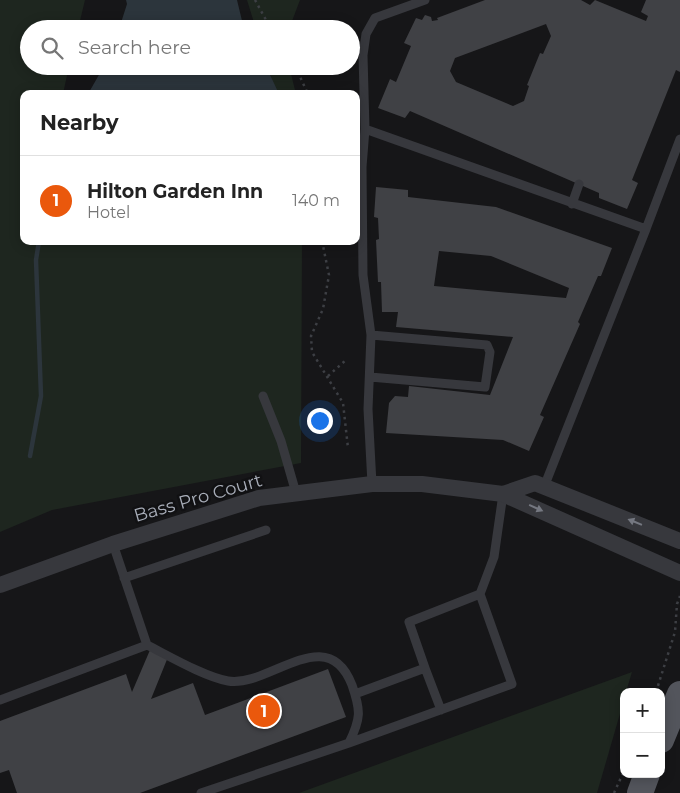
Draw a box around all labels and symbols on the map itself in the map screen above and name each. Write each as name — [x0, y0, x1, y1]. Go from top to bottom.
your location — [307, 408, 333, 434]
street label: Bass Pro Court — [131, 469, 265, 527]
one-way arrow — [529, 505, 543, 513]
one-way arrow — [628, 518, 642, 526]
pin: 1 — [248, 692, 280, 730]

